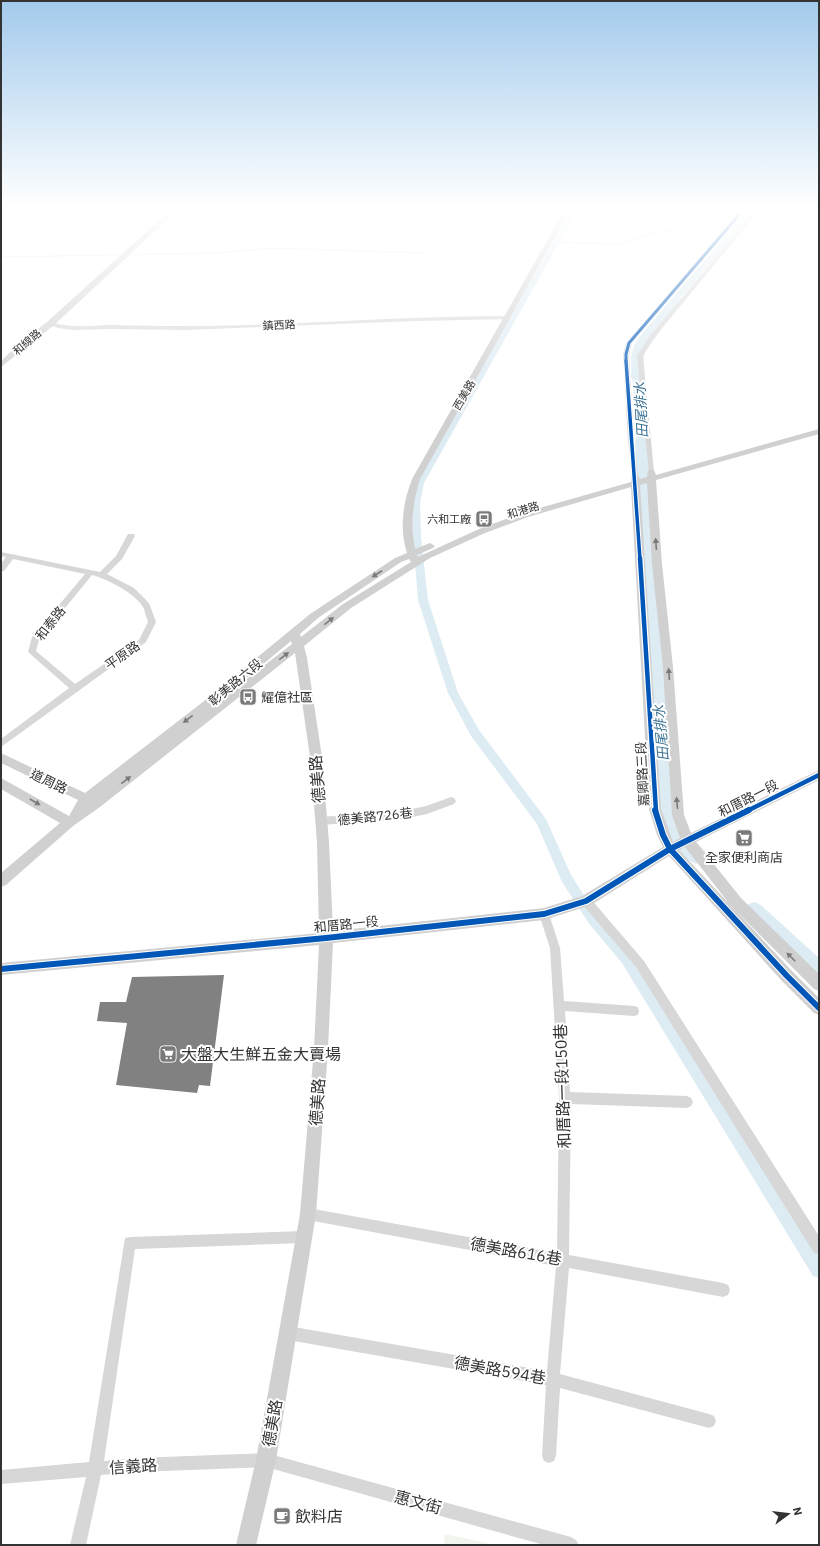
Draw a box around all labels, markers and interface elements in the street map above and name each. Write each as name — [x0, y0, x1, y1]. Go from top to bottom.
street label: 鎮西路 — [262, 317, 296, 333]
street label: 和線路 — [10, 326, 44, 358]
street label: 西美路 — [450, 377, 478, 413]
water label: 田尾排水 — [630, 381, 651, 438]
street label: 和港路 — [505, 498, 541, 522]
bus stop icon: 六和工廠 — [474, 509, 494, 529]
place label: 六和工廠 — [427, 512, 471, 526]
one-way arrow — [652, 538, 659, 550]
one-way arrow — [372, 570, 382, 578]
street label: 和泰路 — [32, 603, 69, 644]
one-way arrow — [323, 616, 334, 625]
street label: 平原路 — [101, 637, 143, 674]
one-way arrow — [278, 652, 289, 660]
street label: 彰美路六段 — [205, 655, 266, 710]
one-way arrow — [665, 668, 672, 680]
bus stop icon: 耀億社區 — [238, 687, 258, 707]
place label: 耀億社區 — [261, 689, 313, 706]
water label: 田尾排水 — [650, 703, 672, 762]
one-way arrow — [183, 715, 194, 723]
street label: 嘉卿路三段 — [632, 741, 653, 807]
street label: 德美路 — [305, 754, 329, 804]
street label: 道周路 — [28, 765, 70, 798]
one-way arrow — [121, 775, 132, 784]
street label: 和厝路一段 — [715, 776, 781, 821]
one-way arrow — [674, 797, 681, 809]
one-way arrow — [29, 799, 41, 806]
street label: 德美路726巷 — [337, 804, 413, 829]
supermarket icon: 全家便利商店 — [734, 828, 754, 848]
place label: 全家便利商店 — [705, 849, 783, 866]
street label: 和厝路一段 — [313, 913, 379, 936]
one-way arrow — [786, 952, 796, 962]
street label: 和厝路一段150巷 — [550, 1023, 574, 1149]
supermarket icon: 大盤大生鮮五金大賣場 — [158, 1044, 178, 1064]
place label: 大盤大生鮮五金大賣場 — [181, 1044, 341, 1064]
street label: 德美路 — [305, 1077, 329, 1127]
street label: 德美路616巷 — [469, 1233, 563, 1269]
street label: 德美路594巷 — [453, 1352, 547, 1388]
street label: 德美路 — [258, 1398, 286, 1448]
street label: 信義路 — [108, 1454, 158, 1478]
street label: 惠文街 — [392, 1486, 444, 1518]
north arrow — [768, 1494, 808, 1534]
cafe icon: 飲料店 — [272, 1506, 292, 1526]
place label: 飲料店 — [295, 1506, 343, 1526]
text: N — [790, 1506, 805, 1517]

